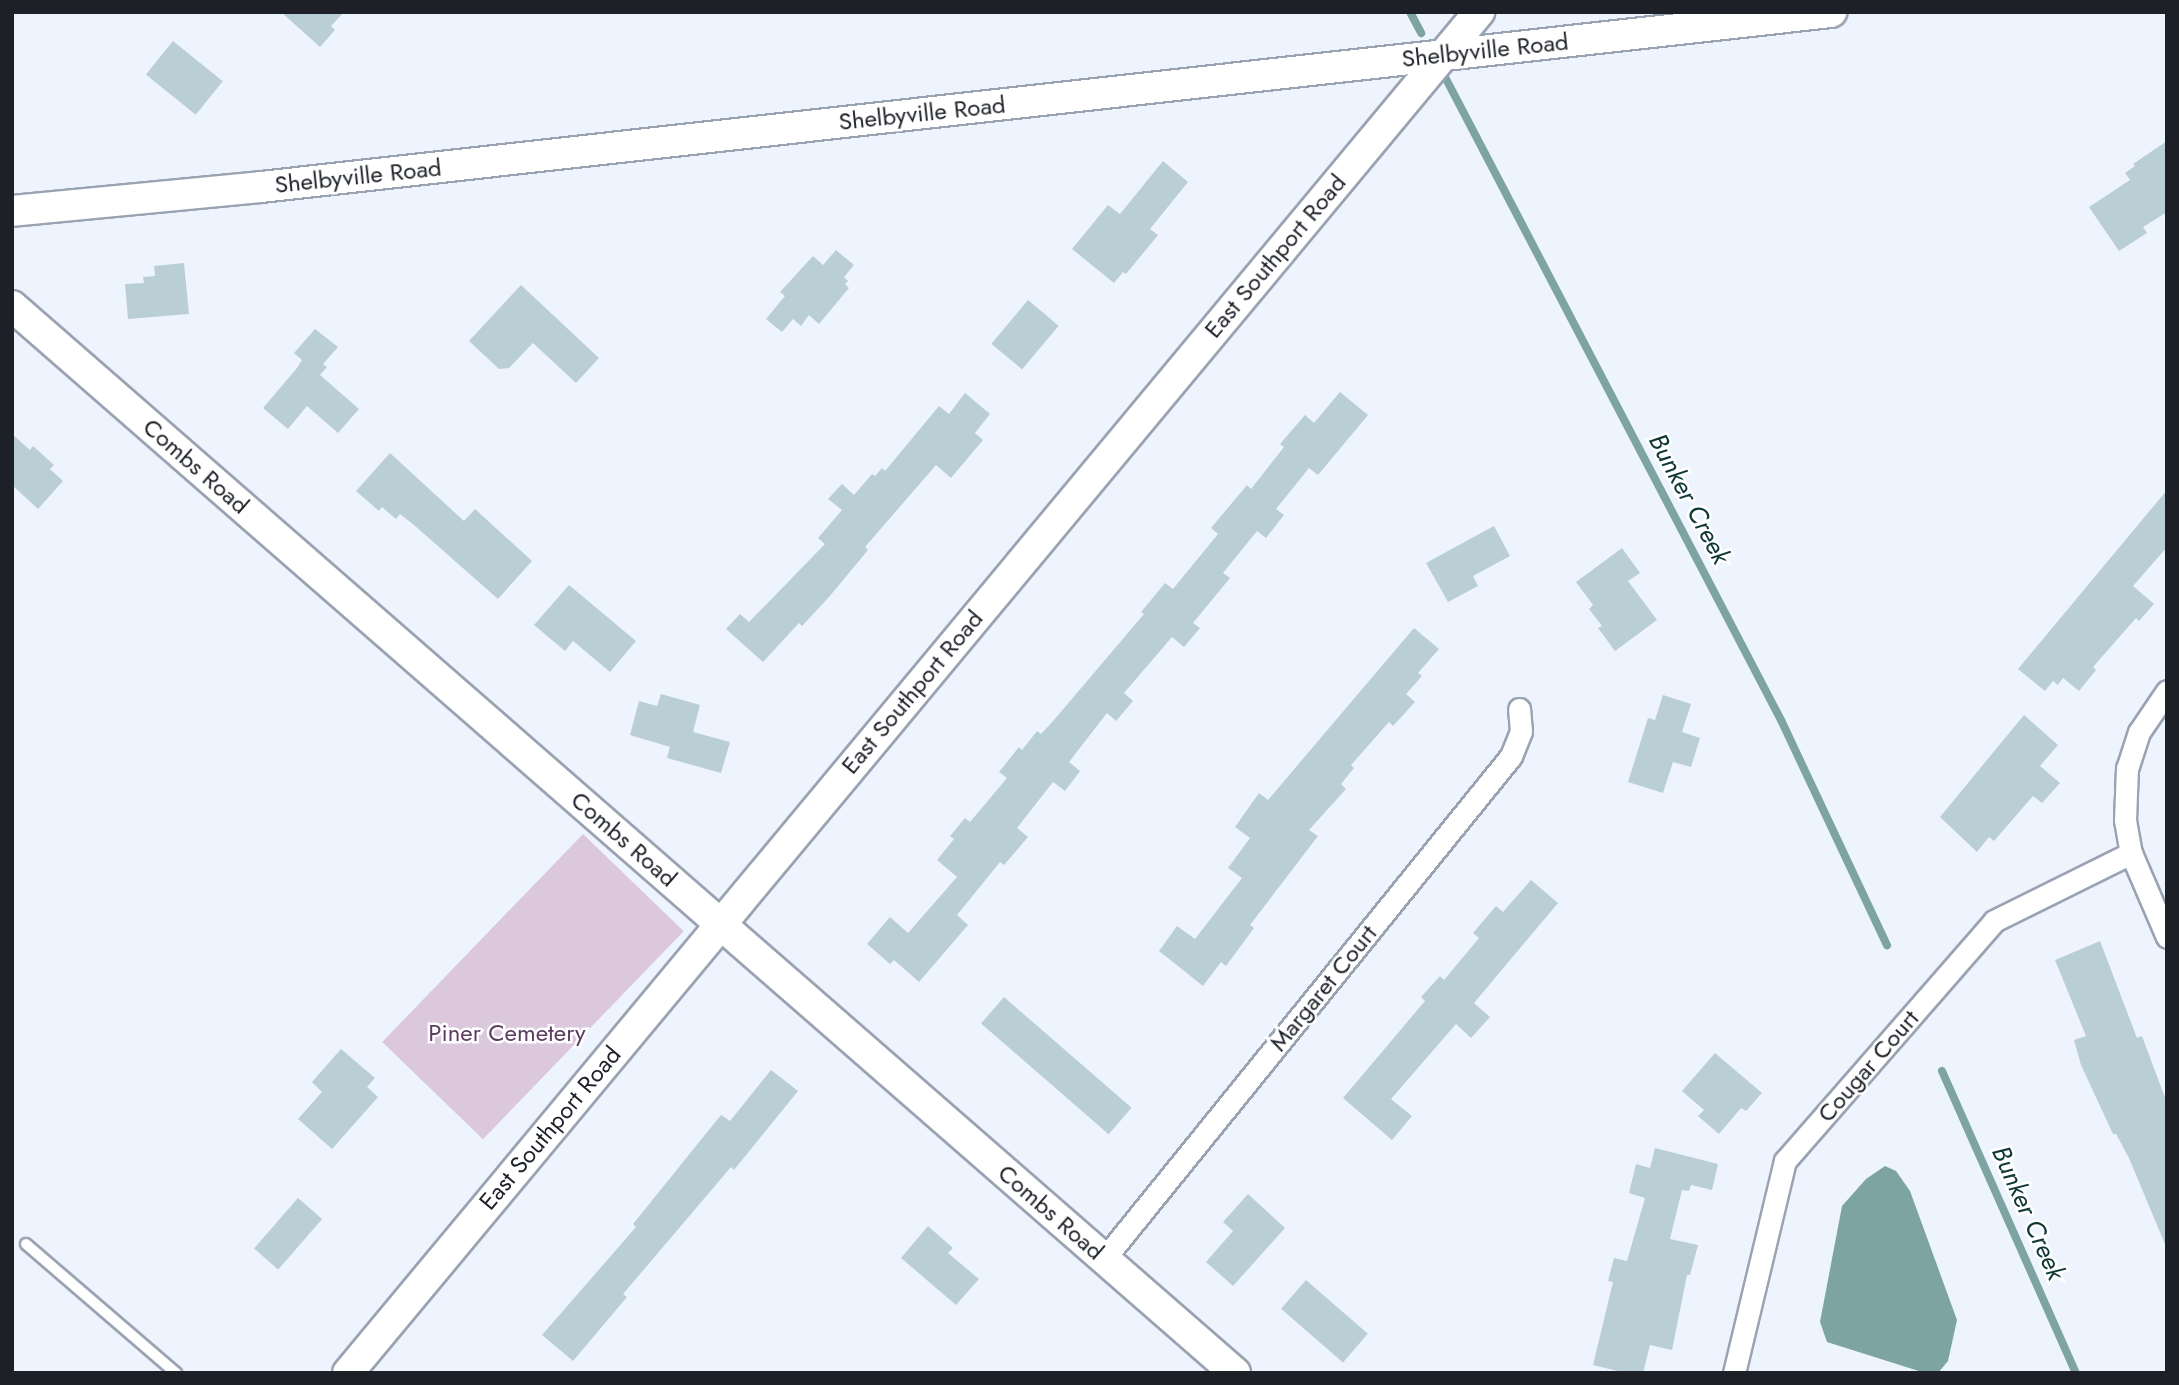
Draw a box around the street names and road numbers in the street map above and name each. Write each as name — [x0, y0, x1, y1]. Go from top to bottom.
street label: Shelbyville Road — [1400, 27, 1570, 73]
street label: Shelbyville Road — [837, 90, 1007, 136]
street label: Shelbyville Road — [273, 153, 443, 199]
street label: East Southport Road — [1198, 168, 1352, 344]
street label: Combs Road — [137, 412, 255, 520]
street label: East Southport Road — [835, 604, 989, 780]
street label: Combs Road — [565, 785, 683, 893]
street label: Margaret Court — [1264, 919, 1382, 1057]
street label: Cougar Court — [1812, 1004, 1924, 1128]
street label: East Southport Road — [473, 1040, 627, 1216]
street label: Combs Road — [992, 1158, 1110, 1266]

